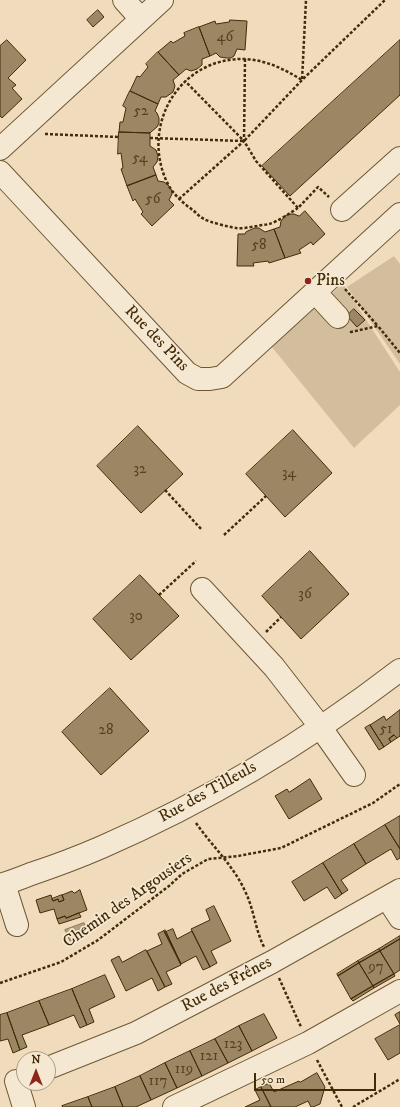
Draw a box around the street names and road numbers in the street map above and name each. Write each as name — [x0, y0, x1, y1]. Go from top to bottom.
street label: Rue des Pins — [120, 302, 192, 376]
street label: Rue des Tilleuls — [156, 758, 260, 828]
street label: Chemin des Argousiers — [60, 849, 196, 953]
street label: Rue des Frênes — [178, 953, 276, 1017]

